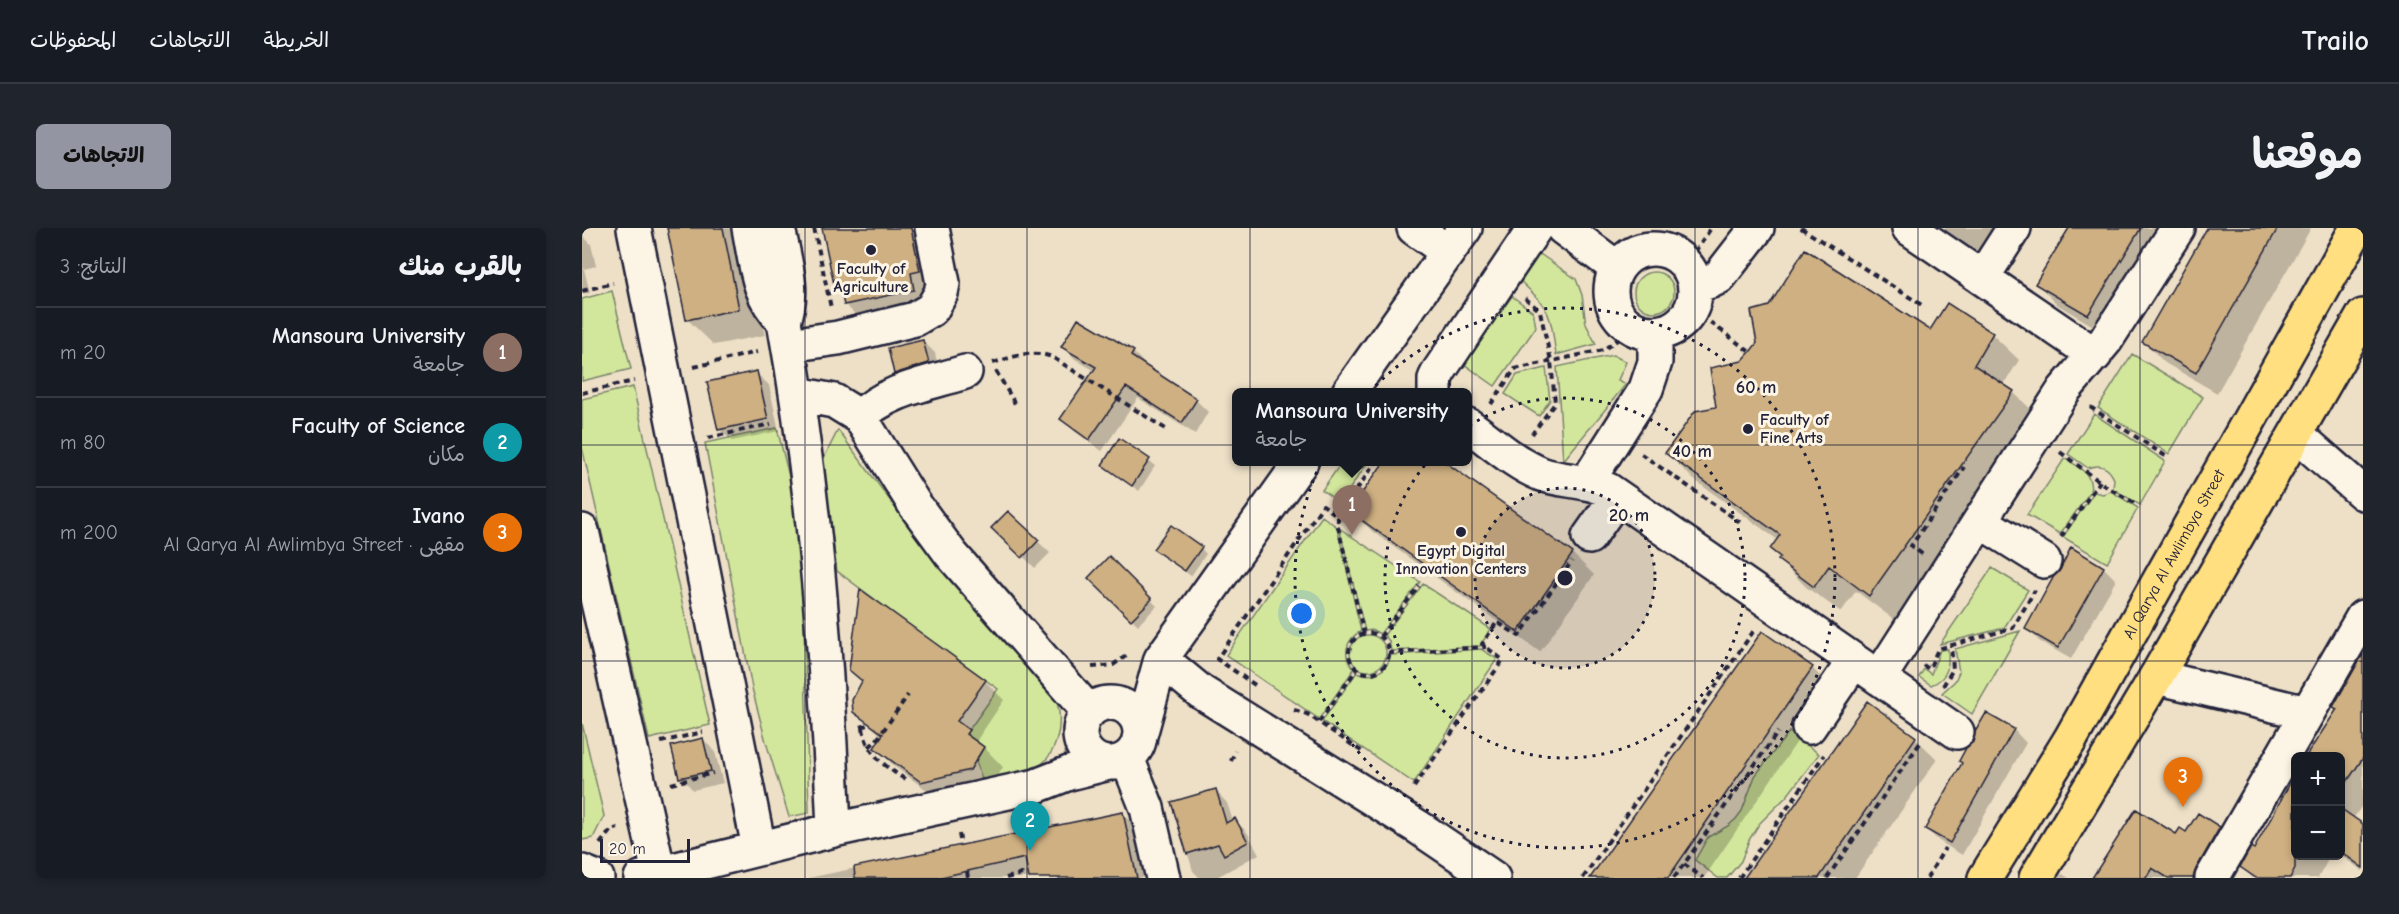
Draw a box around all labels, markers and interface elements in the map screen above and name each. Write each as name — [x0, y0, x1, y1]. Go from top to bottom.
text: Trailo — [2302, 25, 2369, 57]
text: المحفوظات — [30, 28, 116, 52]
text: الاتجاهات — [149, 28, 231, 52]
text: الخريطة — [264, 28, 329, 52]
button: الاتجاهات — [36, 124, 171, 189]
text: موقعنا — [2252, 130, 2363, 179]
marker: Faculty of Agriculture — [864, 243, 878, 257]
text: بالقرب منك — [399, 252, 522, 282]
text: النتائج: 3 — [60, 255, 127, 278]
place label: Faculty of Agriculture — [834, 260, 909, 296]
text: Mansoura University — [272, 323, 465, 349]
text: 20 m — [60, 341, 106, 364]
text: 1 — [499, 341, 506, 364]
text: جامعة — [413, 353, 465, 376]
text: 60 m — [1736, 377, 1776, 398]
popup — [1232, 388, 1472, 466]
text: Mansoura University — [1256, 398, 1448, 424]
place label: Faculty of Fine Arts — [1760, 411, 1829, 447]
text: Faculty of Science — [291, 413, 465, 439]
marker: Faculty of Fine Arts — [1741, 422, 1755, 436]
text: جامعة — [1256, 428, 1308, 451]
text: 80 m — [60, 431, 106, 454]
text: 2 — [498, 431, 507, 454]
text: 40 m — [1672, 441, 1712, 462]
text: مكان — [428, 443, 465, 466]
street label: Al Qarya Al Awlimbya Street — [2120, 466, 2229, 642]
pin: 1 — [1332, 486, 1372, 535]
text: Ivano — [413, 503, 465, 529]
text: 20 m — [1609, 505, 1649, 526]
text: 200 m — [60, 521, 118, 544]
text: 3 — [498, 521, 507, 544]
marker: Egypt Digital Innovation Centers — [1454, 525, 1468, 539]
text: مقهى · Al Qarya Al Awlimbya Street — [164, 533, 465, 556]
place label: Egypt Digital Innovation Centers — [1396, 542, 1527, 578]
centre of rings — [1555, 568, 1575, 588]
your location — [1287, 599, 1316, 628]
map controls — [2291, 752, 2345, 860]
button: + — [2291, 752, 2345, 806]
pin: 3 — [2164, 758, 2202, 807]
pin: 2 — [1010, 802, 1050, 851]
button: − — [2291, 806, 2345, 860]
scale bar — [600, 836, 690, 864]
text: 20 m — [609, 840, 646, 858]

